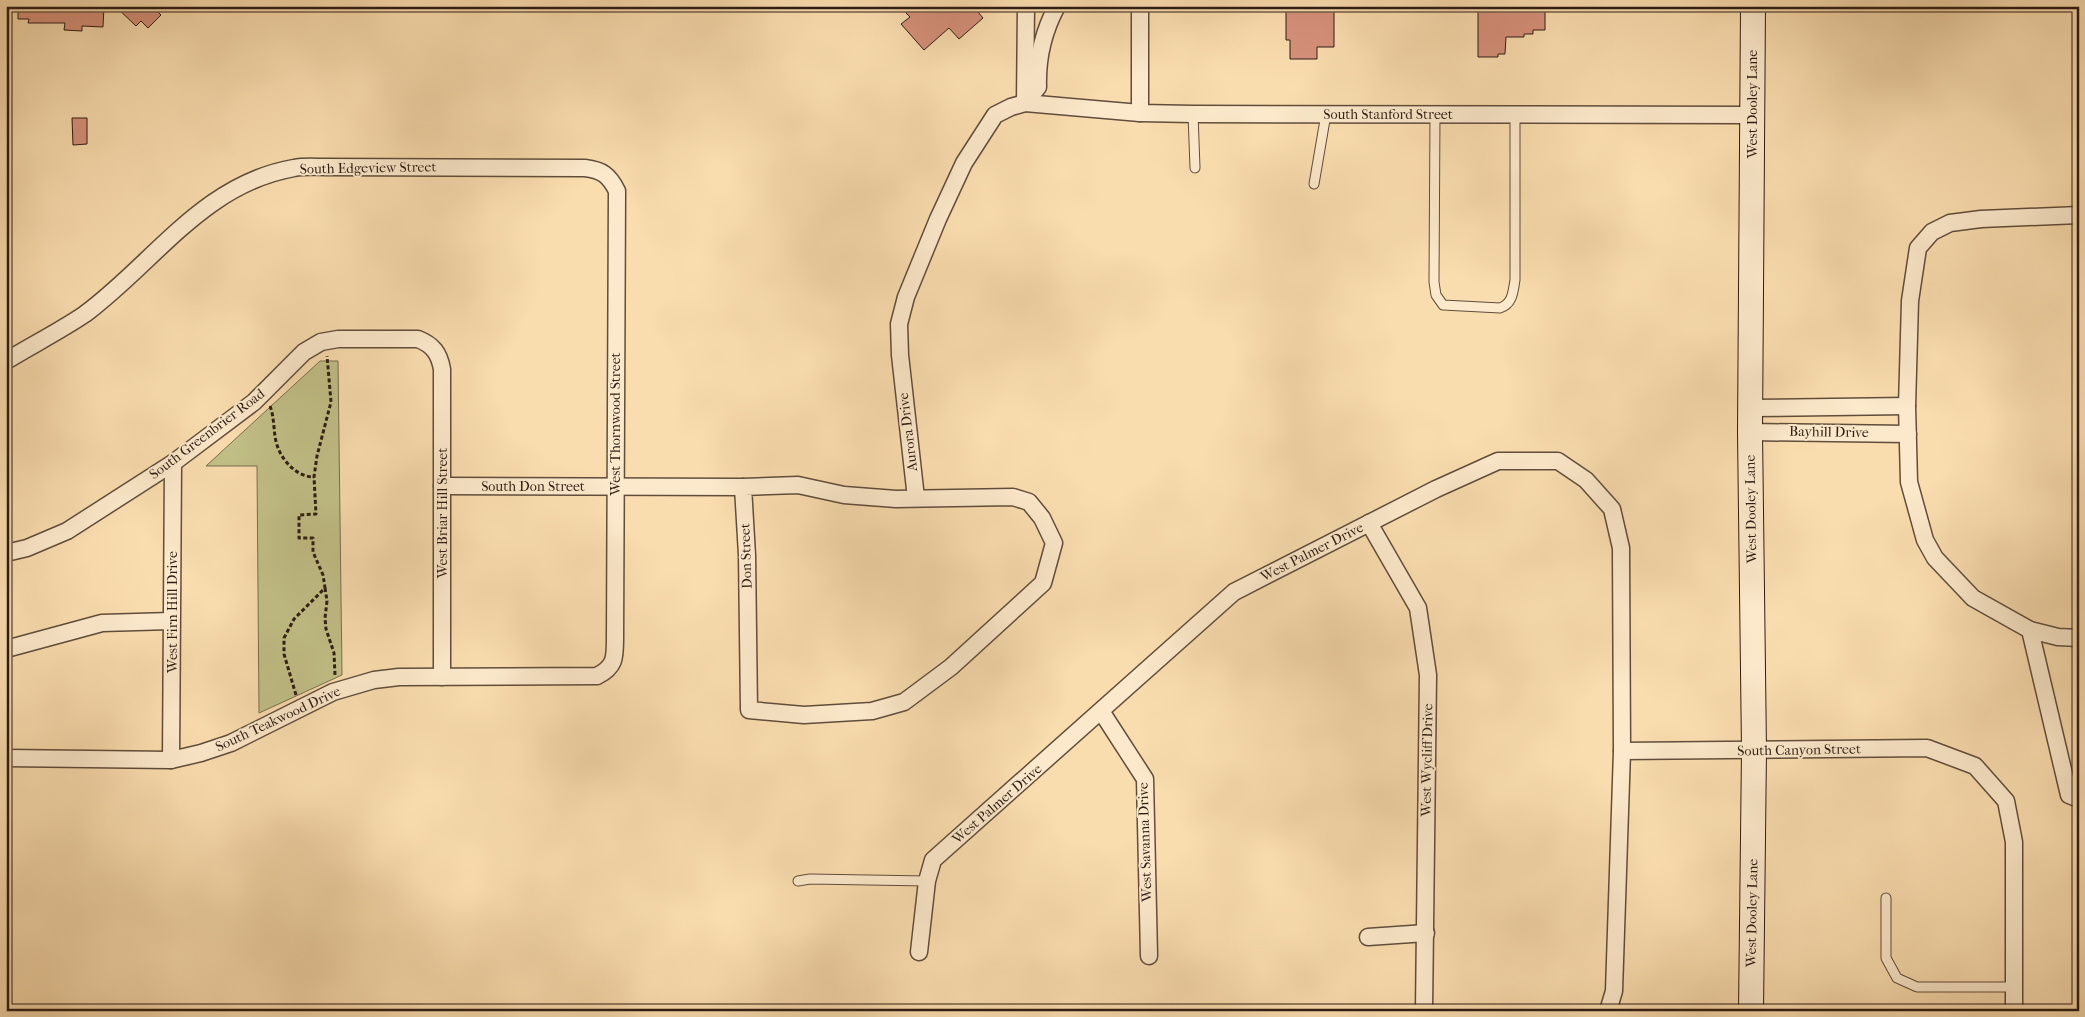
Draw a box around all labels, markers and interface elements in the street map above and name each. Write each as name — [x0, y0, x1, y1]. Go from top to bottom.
street label: West Dooley Lane — [1744, 50, 1761, 159]
street label: South Stanford Street — [1323, 106, 1453, 123]
street label: South Edgeview Street — [300, 158, 436, 178]
street label: West Thornwood Street — [607, 352, 624, 497]
street label: South Greenbrier Road — [146, 385, 268, 483]
street label: Aurora Drive — [895, 392, 921, 473]
street label: Bayhill Drive — [1789, 423, 1869, 441]
street label: West Briar Hill Street — [434, 448, 451, 579]
street label: West Dooley Lane — [1742, 455, 1760, 564]
street label: South Don Street — [481, 478, 585, 495]
street label: West Palmer Drive — [1257, 519, 1366, 586]
street label: Don Street — [736, 523, 756, 589]
street label: West Firn Hill Drive — [164, 551, 181, 674]
street label: South Teakwood Drive — [213, 683, 343, 755]
street label: West Wycliff Drive — [1417, 703, 1436, 818]
street label: South Canyon Street — [1737, 740, 1861, 760]
street label: West Palmer Drive — [948, 760, 1045, 848]
street label: West Savanna Drive — [1134, 782, 1156, 903]
street label: West Dooley Lane — [1743, 859, 1761, 968]

